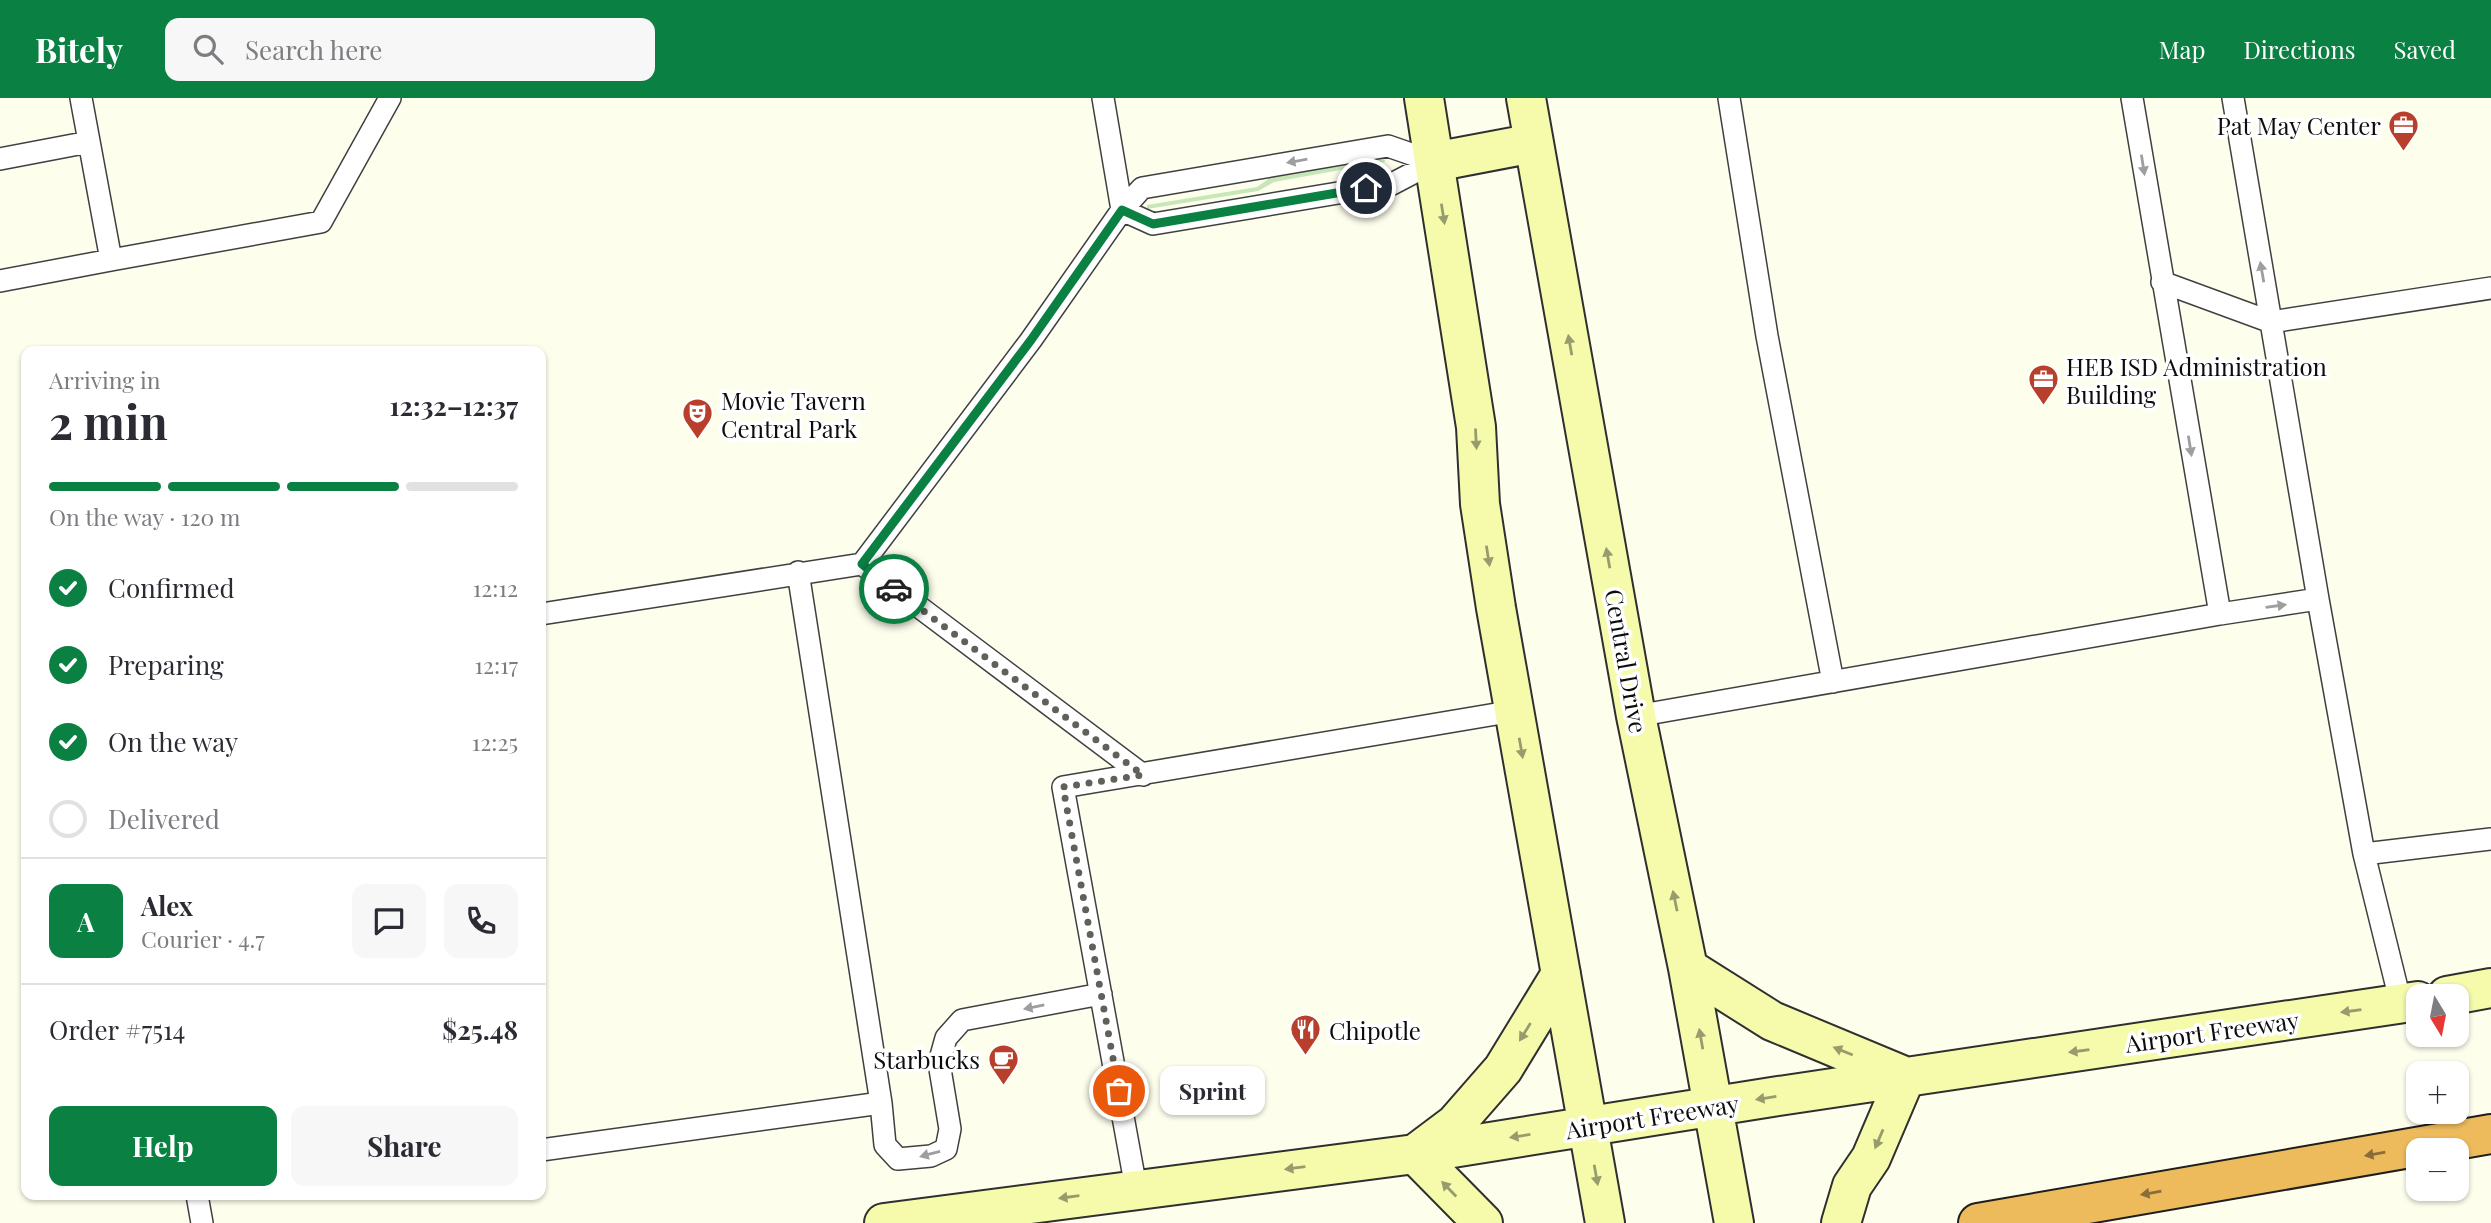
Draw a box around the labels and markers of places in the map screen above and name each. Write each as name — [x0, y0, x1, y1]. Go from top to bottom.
office icon: Pat May Center — [2387, 108, 2421, 152]
place label: Pat May Center — [2217, 109, 2381, 141]
pin — [1336, 158, 1396, 218]
place label: HEB ISD Administration Building — [2066, 350, 2327, 410]
office icon: HEB ISD Administration Building — [2026, 363, 2060, 407]
place label: Movie Tavern Central Park — [721, 384, 866, 444]
theatre icon: Movie Tavern Central Park — [681, 397, 715, 441]
restaurant icon: Chipotle — [1289, 1013, 1323, 1057]
place label: Chipotle — [1329, 1014, 1421, 1046]
cafe icon: Starbucks — [986, 1042, 1020, 1086]
place label: Starbucks — [873, 1043, 980, 1075]
pin — [1089, 1061, 1149, 1121]
callout: Sprint — [1161, 1066, 1266, 1116]

